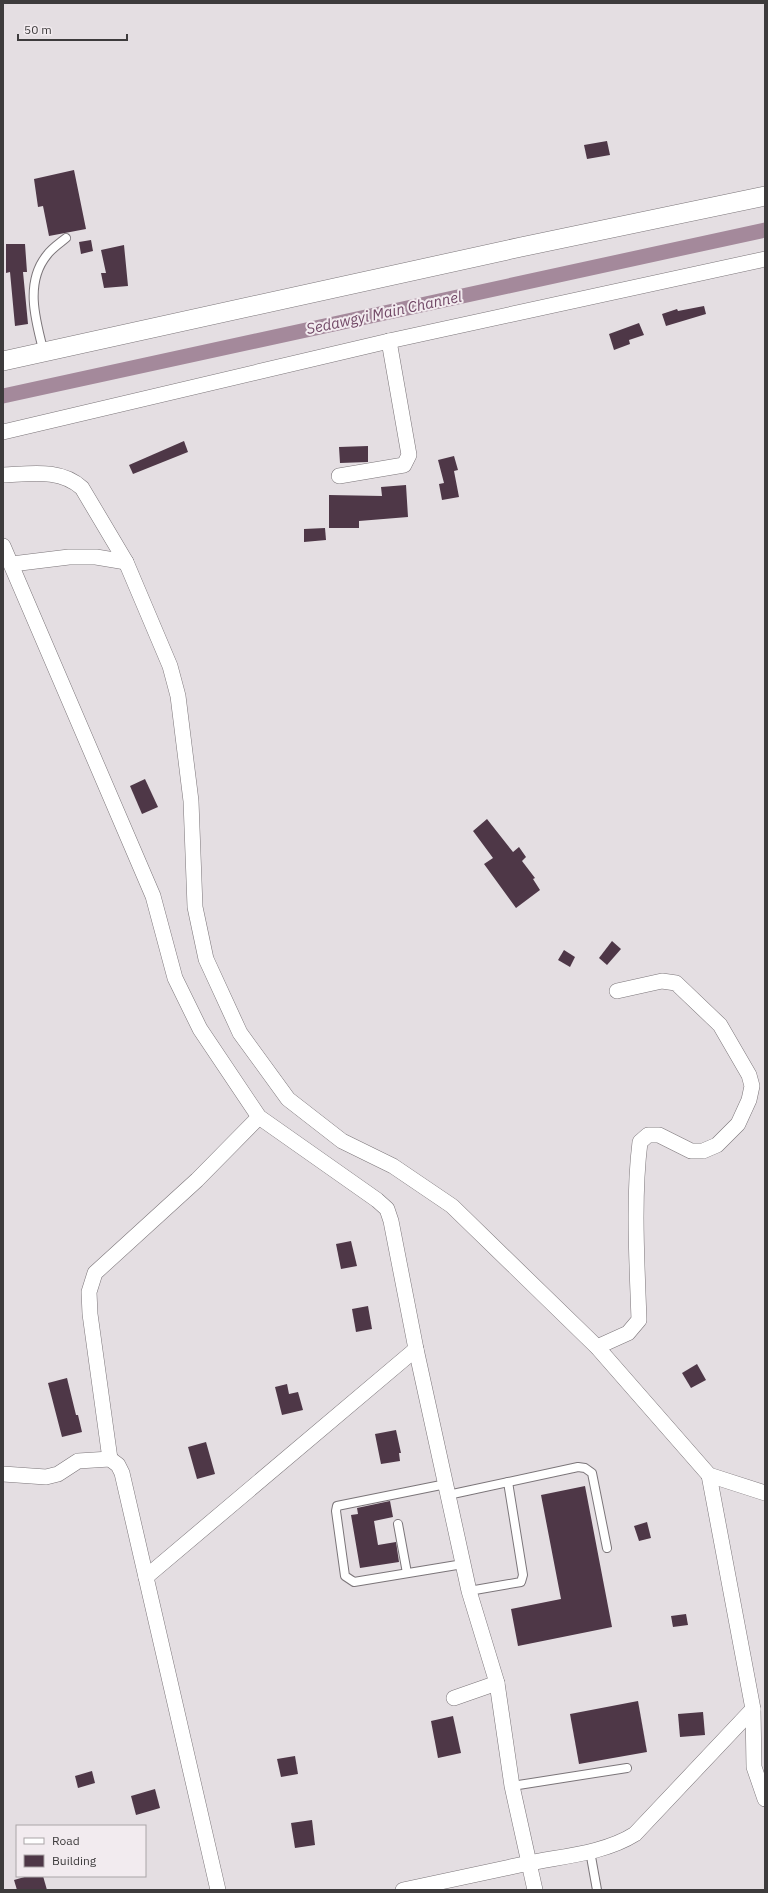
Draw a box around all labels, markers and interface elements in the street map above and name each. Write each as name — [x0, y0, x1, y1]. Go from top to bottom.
scale bar — [18, 16, 127, 42]
text: 50 m — [24, 22, 52, 37]
water label: Sedawgyi Main Channel — [304, 287, 463, 338]
legend — [16, 1825, 146, 1877]
text: Road — [52, 1833, 80, 1848]
text: Building — [52, 1853, 97, 1868]

